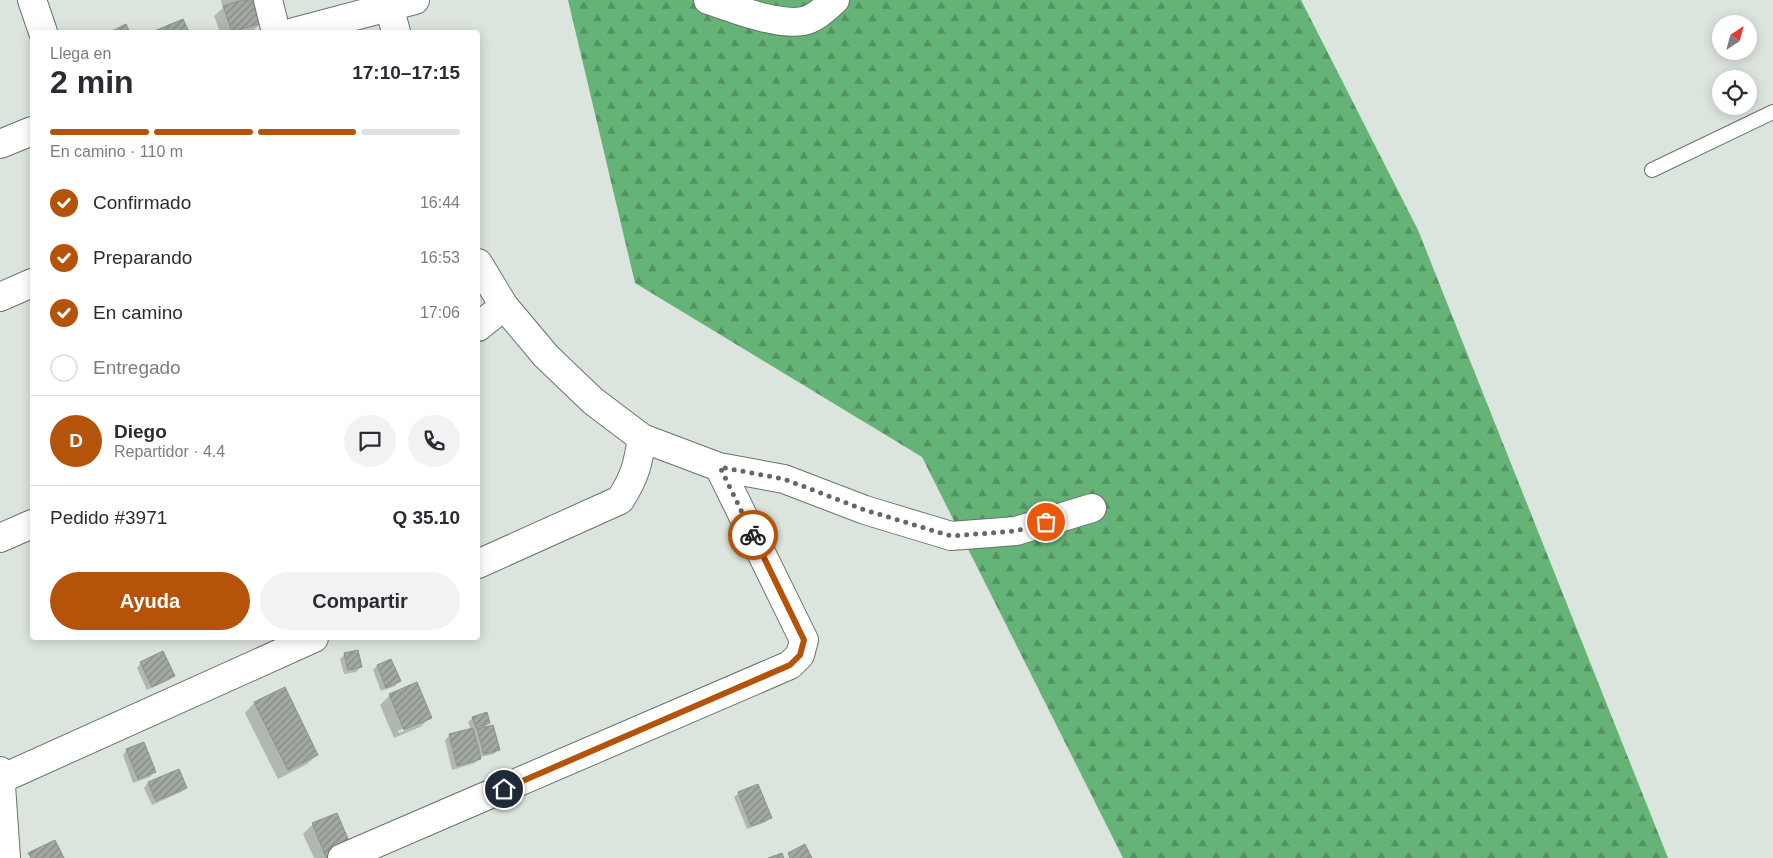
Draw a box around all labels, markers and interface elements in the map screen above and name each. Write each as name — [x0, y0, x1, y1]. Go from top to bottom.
north arrow — [1712, 15, 1758, 60]
map controls — [1712, 15, 1757, 115]
text: Llega en — [50, 45, 111, 62]
text: 17:10–17:15 — [352, 62, 460, 83]
text: 2 min — [50, 64, 134, 100]
button: locate — [1712, 70, 1757, 115]
text: En camino · 110 m — [50, 143, 183, 160]
icon: check — [50, 189, 78, 217]
text: Confirmado — [93, 192, 191, 213]
text: 16:44 — [420, 194, 460, 211]
icon: check — [50, 244, 78, 272]
text: Preparando — [93, 247, 192, 268]
text: 16:53 — [420, 249, 460, 266]
icon: check — [50, 299, 78, 327]
text: En camino — [93, 302, 183, 323]
text: 17:06 — [420, 304, 460, 321]
text: Entregado — [93, 357, 181, 378]
button: chat — [344, 415, 396, 467]
button: phone — [408, 415, 460, 467]
text: Diego — [114, 421, 167, 442]
text: D — [69, 430, 83, 451]
text: Repartidor · 4.4 — [114, 443, 225, 460]
pin — [1025, 501, 1067, 543]
text: Pedido #3971 — [50, 507, 167, 528]
text: Q 35.10 — [392, 507, 460, 528]
icon: bag — [1032, 508, 1060, 536]
courier — [728, 510, 778, 560]
icon: bike — [739, 521, 767, 549]
button: Ayuda — [50, 572, 250, 630]
button: Compartir — [260, 572, 460, 630]
pin — [483, 768, 525, 810]
icon: home — [490, 775, 518, 803]

